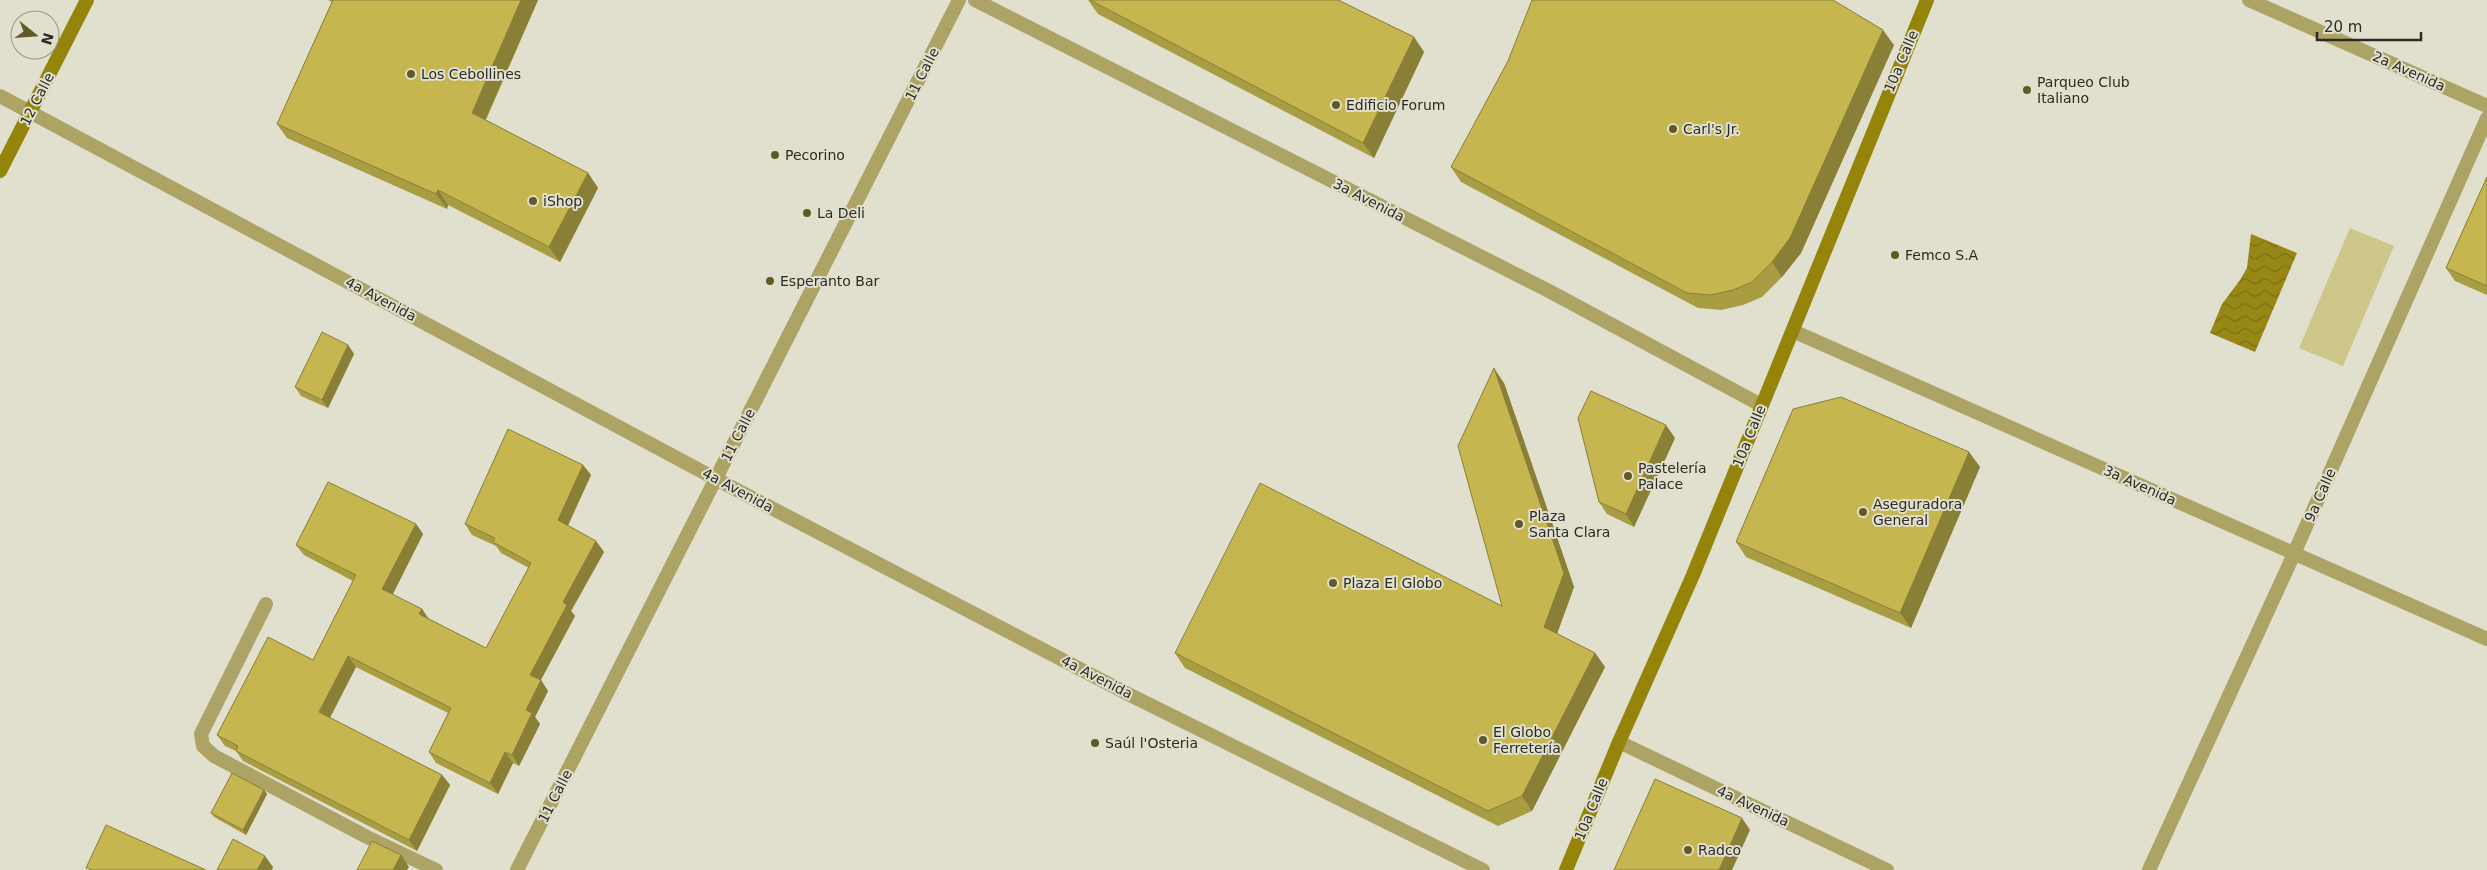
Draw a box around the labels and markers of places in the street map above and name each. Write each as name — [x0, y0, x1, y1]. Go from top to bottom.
place label: Los Cebollines — [421, 66, 521, 82]
marker: Los Cebollines — [405, 68, 417, 80]
place label: Parqueo Club Italiano — [2037, 74, 2130, 106]
marker: Parqueo Club Italiano — [2021, 84, 2033, 96]
place label: Edificio Forum — [1346, 97, 1445, 113]
marker: Edificio Forum — [1330, 99, 1342, 111]
place label: Carl's Jr. — [1683, 121, 1740, 137]
marker: Carl's Jr. — [1667, 123, 1679, 135]
place label: Pecorino — [785, 147, 845, 163]
marker: Pecorino — [769, 149, 781, 161]
place label: iShop — [543, 193, 582, 209]
marker: iShop — [527, 195, 539, 207]
place label: La Deli — [817, 205, 865, 221]
marker: La Deli — [801, 207, 813, 219]
place label: Femco S.A — [1905, 247, 1979, 263]
marker: Femco S.A — [1889, 249, 1901, 261]
place label: Esperanto Bar — [780, 273, 880, 289]
marker: Esperanto Bar — [764, 275, 776, 287]
place label: Pastelería Palace — [1638, 460, 1707, 492]
marker: Pastelería Palace — [1622, 470, 1634, 482]
place label: Aseguradora General — [1873, 496, 1962, 528]
marker: Aseguradora General — [1857, 506, 1869, 518]
place label: Plaza Santa Clara — [1529, 508, 1610, 540]
marker: Plaza Santa Clara — [1513, 518, 1525, 530]
place label: Plaza El Globo — [1343, 575, 1442, 591]
marker: Plaza El Globo — [1327, 577, 1339, 589]
place label: El Globo Ferretería — [1493, 724, 1561, 756]
marker: El Globo Ferretería — [1477, 734, 1489, 746]
place label: Saúl l'Osteria — [1105, 735, 1198, 751]
marker: Saúl l'Osteria — [1089, 737, 1101, 749]
place label: Radco — [1698, 842, 1741, 858]
marker: Radco — [1682, 844, 1694, 856]

